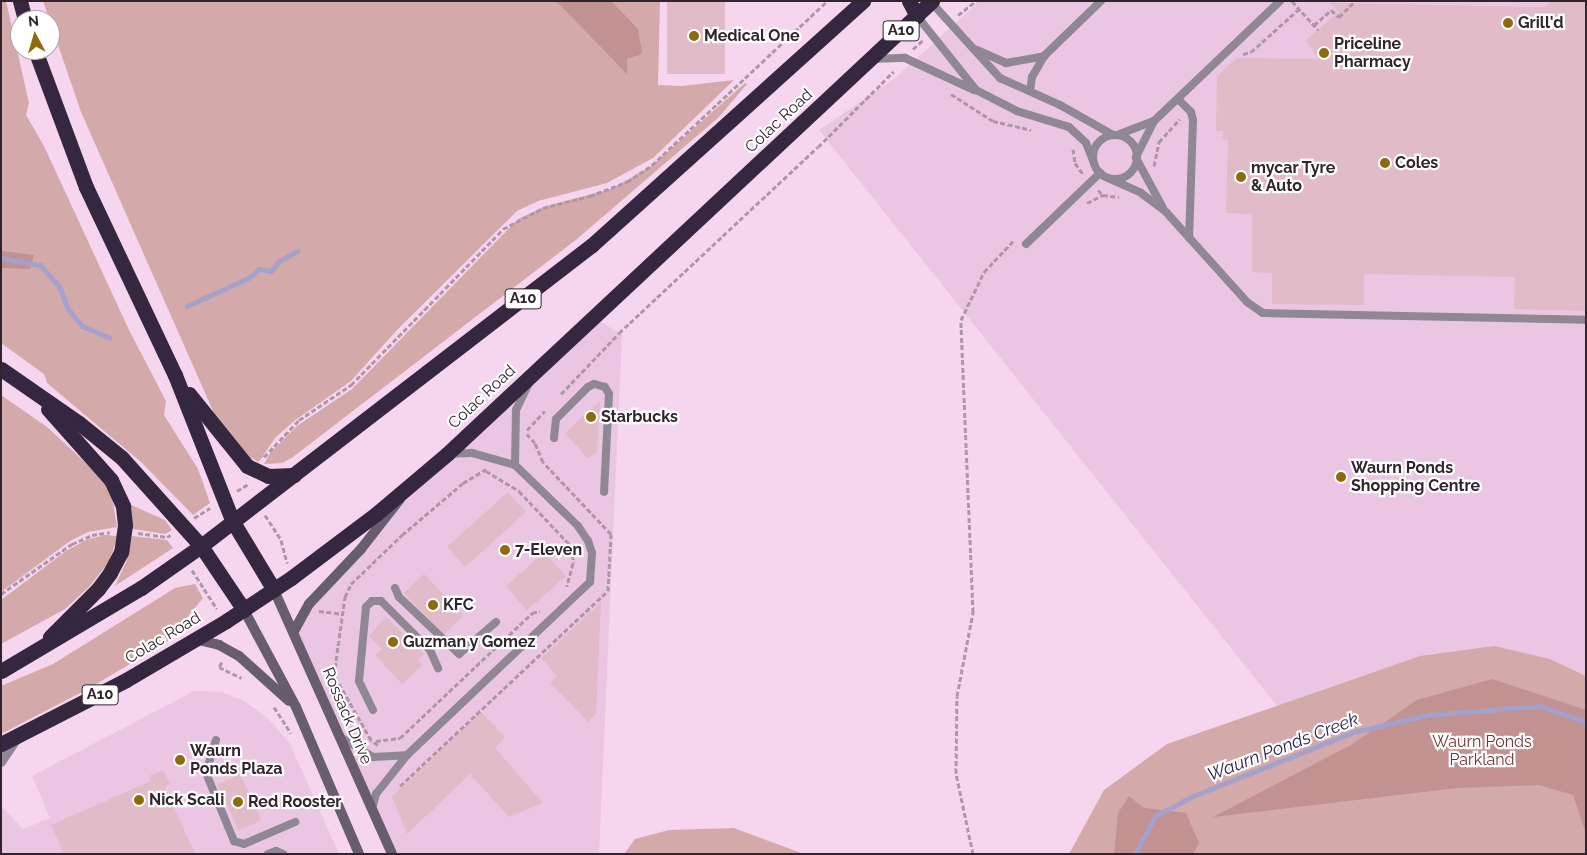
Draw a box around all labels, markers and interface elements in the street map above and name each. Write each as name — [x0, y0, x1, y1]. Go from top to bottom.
north arrow — [10, 10, 60, 60]
text: N — [27, 13, 40, 30]
place label: Grill'd — [1518, 13, 1563, 33]
marker: Grill'd — [1502, 17, 1514, 29]
road number: A10 — [882, 18, 920, 44]
place label: Medical One — [704, 26, 800, 46]
marker: Medical One — [688, 30, 700, 42]
place label: Priceline Pharmacy — [1334, 34, 1411, 72]
marker: Priceline Pharmacy — [1318, 47, 1330, 59]
street label: Colac Road — [741, 85, 817, 157]
place label: Coles — [1395, 153, 1438, 173]
marker: Coles — [1379, 157, 1391, 169]
place label: mycar Tyre & Auto — [1251, 158, 1336, 196]
marker: mycar Tyre & Auto — [1235, 171, 1247, 183]
road number: A10 — [504, 286, 542, 312]
street label: Colac Road — [444, 361, 520, 433]
place label: Starbucks — [601, 407, 678, 427]
marker: Starbucks — [585, 411, 597, 423]
place label: Waurn Ponds Shopping Centre — [1351, 458, 1480, 496]
marker: Waurn Ponds Shopping Centre — [1335, 471, 1347, 483]
place label: 7-Eleven — [515, 540, 582, 560]
marker: 7-Eleven — [499, 544, 511, 556]
place label: KFC — [443, 595, 474, 615]
marker: KFC — [427, 599, 439, 611]
street label: Colac Road — [122, 608, 204, 668]
place label: Guzman y Gomez — [403, 632, 536, 652]
marker: Guzman y Gomez — [387, 636, 399, 648]
street label: Rossack Drive — [318, 665, 376, 767]
road number: A10 — [81, 682, 119, 708]
water label: Waurn Ponds Creek — [1204, 708, 1362, 786]
park label: Waurn Ponds Parkland — [1432, 732, 1532, 770]
place label: Waurn Ponds Plaza — [190, 741, 283, 779]
marker: Waurn Ponds Plaza — [174, 754, 186, 766]
place label: Nick Scali — [149, 790, 224, 810]
place label: Red Rooster — [248, 792, 342, 812]
marker: Nick Scali — [133, 794, 145, 806]
marker: Red Rooster — [232, 796, 244, 808]

